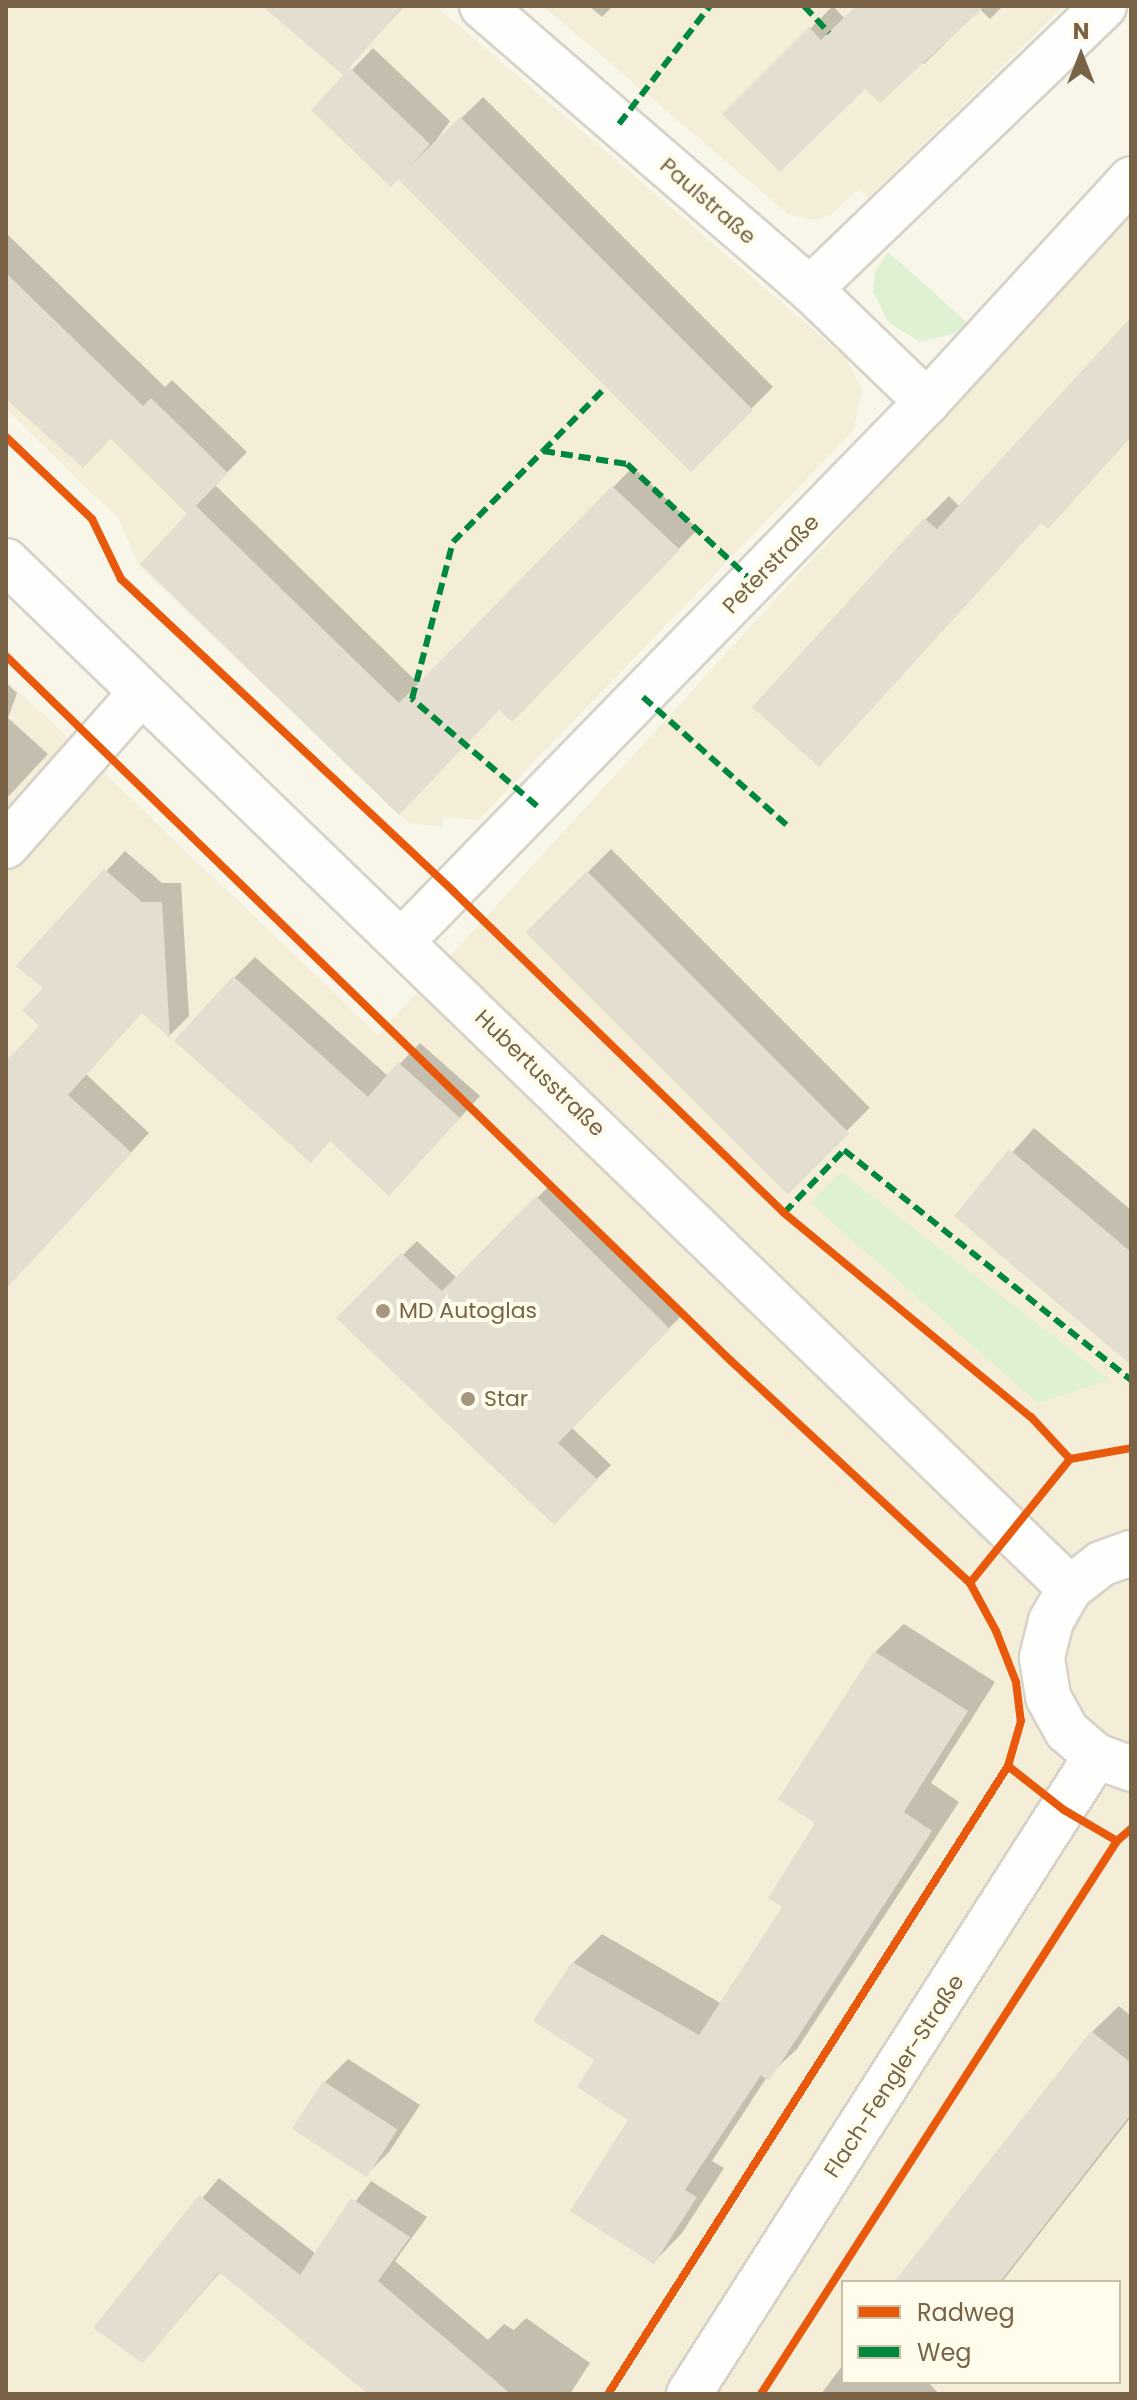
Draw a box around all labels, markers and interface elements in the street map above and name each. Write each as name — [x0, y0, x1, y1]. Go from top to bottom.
north arrow — [1041, 16, 1121, 96]
text: N — [1073, 16, 1089, 47]
street label: Paulstraße — [655, 152, 761, 250]
street label: Peterstraße — [717, 509, 825, 619]
street label: Hubertusstraße — [469, 1004, 611, 1142]
place label: MD Autoglas — [399, 1298, 537, 1324]
marker: MD Autoglas — [374, 1302, 392, 1320]
place label: Star — [484, 1386, 528, 1412]
marker: Star — [459, 1390, 477, 1408]
street label: Flach-Fengler-Straße — [818, 1970, 970, 2182]
legend — [841, 2280, 1121, 2384]
text: Radweg — [917, 2296, 1015, 2329]
text: Weg — [917, 2336, 972, 2369]

